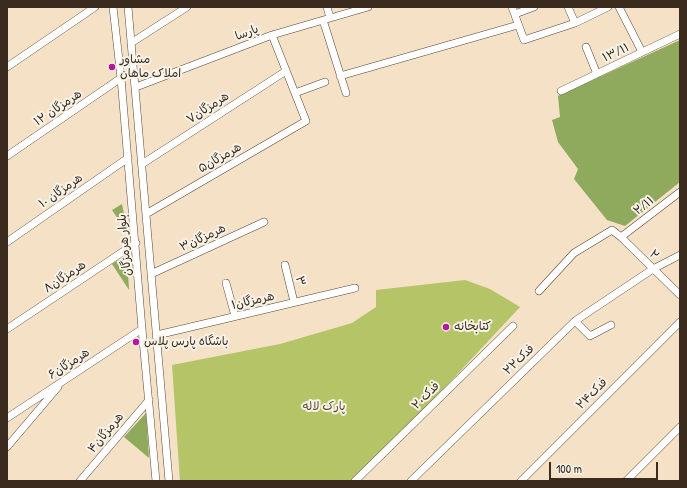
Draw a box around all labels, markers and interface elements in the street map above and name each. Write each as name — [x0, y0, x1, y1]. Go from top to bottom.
street label: پارسا — [233, 22, 261, 44]
street label: ۱۳/۱۱ — [600, 41, 632, 65]
place label: مشاور املاک ماهان — [120, 53, 181, 81]
marker: مشاور املاک ماهان — [107, 62, 117, 72]
street label: هرمزگان ۱۲ — [31, 87, 85, 129]
street label: هرمزگان۷ — [184, 89, 232, 127]
street label: هرمزگان۵ — [196, 140, 244, 176]
street label: هرمزگان ۱۰ — [36, 171, 86, 211]
street label: ۲/۱۱ — [631, 194, 657, 218]
street label: بلوار هرمزگان — [115, 213, 135, 277]
street label: هرمزگان۳ — [178, 221, 228, 255]
street label: ۲ — [646, 247, 662, 263]
street label: هرمزگان۸ — [41, 258, 89, 296]
street label: ۳ — [292, 275, 308, 287]
street label: هرمزگان۱ — [230, 289, 276, 313]
place label: کتابخانه — [454, 320, 491, 334]
marker: کتابخانه — [441, 322, 451, 332]
place label: باشگاه پارس پلاس — [144, 335, 229, 349]
marker: باشگاه پارس پلاس — [131, 337, 141, 347]
street label: فدک۲۲ — [500, 342, 538, 378]
street label: هرمزگان۶ — [46, 345, 92, 383]
street label: فدک۲۴ — [573, 375, 611, 413]
street label: فدک۲۰ — [409, 379, 443, 413]
park label: پارک لاله — [303, 400, 345, 414]
street label: هرمزگان۴ — [85, 410, 127, 456]
scale bar — [551, 454, 660, 480]
text: 100 m — [556, 460, 582, 477]

